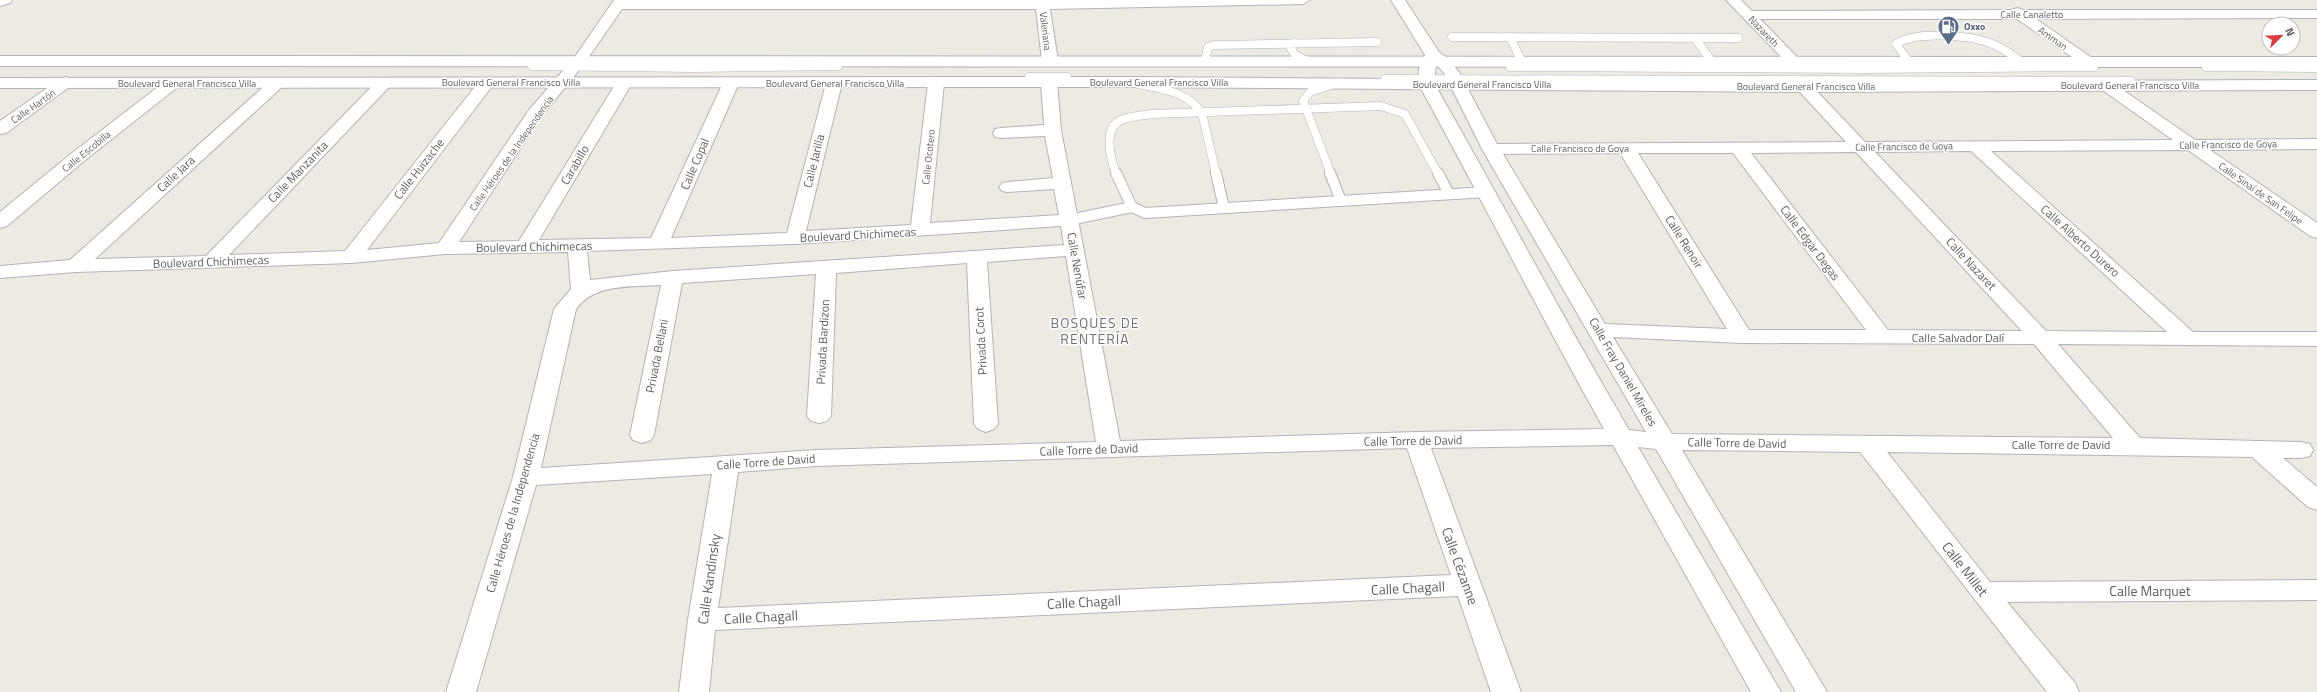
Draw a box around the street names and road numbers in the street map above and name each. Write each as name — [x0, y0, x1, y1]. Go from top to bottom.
street label: Calle Canaletto — [2001, 7, 2063, 22]
street label: Valeriana — [1036, 11, 1055, 51]
street label: Nazareth — [1745, 12, 1782, 50]
street label: Amman — [2035, 23, 2071, 54]
street label: Boulevard General Francisco Villa — [442, 75, 580, 90]
street label: Boulevard General Francisco Villa — [1090, 75, 1228, 90]
street label: Boulevard General Francisco Villa — [118, 76, 256, 91]
street label: Boulevard General Francisco Villa — [766, 76, 904, 91]
street label: Boulevard General Francisco Villa — [1413, 77, 1551, 92]
street label: Boulevard General Francisco Villa — [2061, 78, 2199, 93]
street label: Boulevard General Francisco Villa — [1737, 79, 1875, 94]
street label: Calle Hartón — [8, 85, 59, 127]
street label: Calle Héroes de la Independencia — [466, 93, 557, 214]
street label: Calle Escobilla — [59, 127, 114, 176]
street label: Calle Ocotero — [918, 129, 939, 186]
street label: Calle Jarilla — [798, 132, 829, 190]
street label: Calle Huizache — [389, 134, 449, 203]
street label: Calle Copal — [675, 135, 714, 193]
street label: Calle Manzanita — [263, 136, 332, 207]
street label: Calle Francisco de Goya — [2179, 136, 2277, 153]
street label: Calle Francisco de Goya — [1855, 138, 1953, 155]
street label: Carabillo — [555, 141, 594, 188]
street label: Calle Francisco de Goya — [1531, 141, 1629, 156]
street label: Calle Jara — [152, 151, 199, 196]
street label: Calle Sinaí de San Felipe — [2215, 159, 2306, 228]
street label: Calle Alberto Durero — [2036, 200, 2124, 281]
street label: Calle Edgar Degas — [1776, 201, 1845, 285]
street label: Calle Renoir — [1661, 211, 1708, 272]
street label: Boulevard Chichimecas — [799, 222, 917, 247]
street label: Calle Nenúfar — [1062, 231, 1093, 301]
street label: Calle Nazaret — [1942, 233, 2002, 295]
street label: Boulevard Chichimecas — [476, 236, 593, 257]
street label: Boulevard Chichimecas — [153, 250, 270, 273]
street label: Privada Bardizon — [811, 299, 834, 385]
street label: Privada Corot — [969, 306, 992, 375]
street label: Calle Fray Daniel Mireles — [1584, 314, 1663, 430]
street label: Privada Bellani — [640, 317, 673, 394]
street label: Calle Salvador Dalí — [1912, 328, 2006, 347]
street label: Calle Torre de David — [1363, 430, 1463, 451]
street label: Calle Héroes de la Independencia — [481, 431, 544, 595]
street label: Calle Torre de David — [1687, 432, 1787, 453]
street label: Calle Torre de David — [2012, 435, 2110, 454]
street label: Calle Torre de David — [1039, 438, 1139, 461]
street label: Calle Torre de David — [716, 449, 816, 474]
street label: Calle Cézanne — [1437, 524, 1484, 608]
street label: Calle Kandinsky — [692, 532, 725, 626]
street label: Calle Millet — [1937, 537, 1994, 601]
street label: Calle Chagall — [1370, 575, 1446, 600]
street label: Calle Marquet — [2109, 580, 2191, 601]
street label: Calle Chagall — [1046, 589, 1122, 614]
street label: Calle Chagall — [723, 604, 799, 629]

